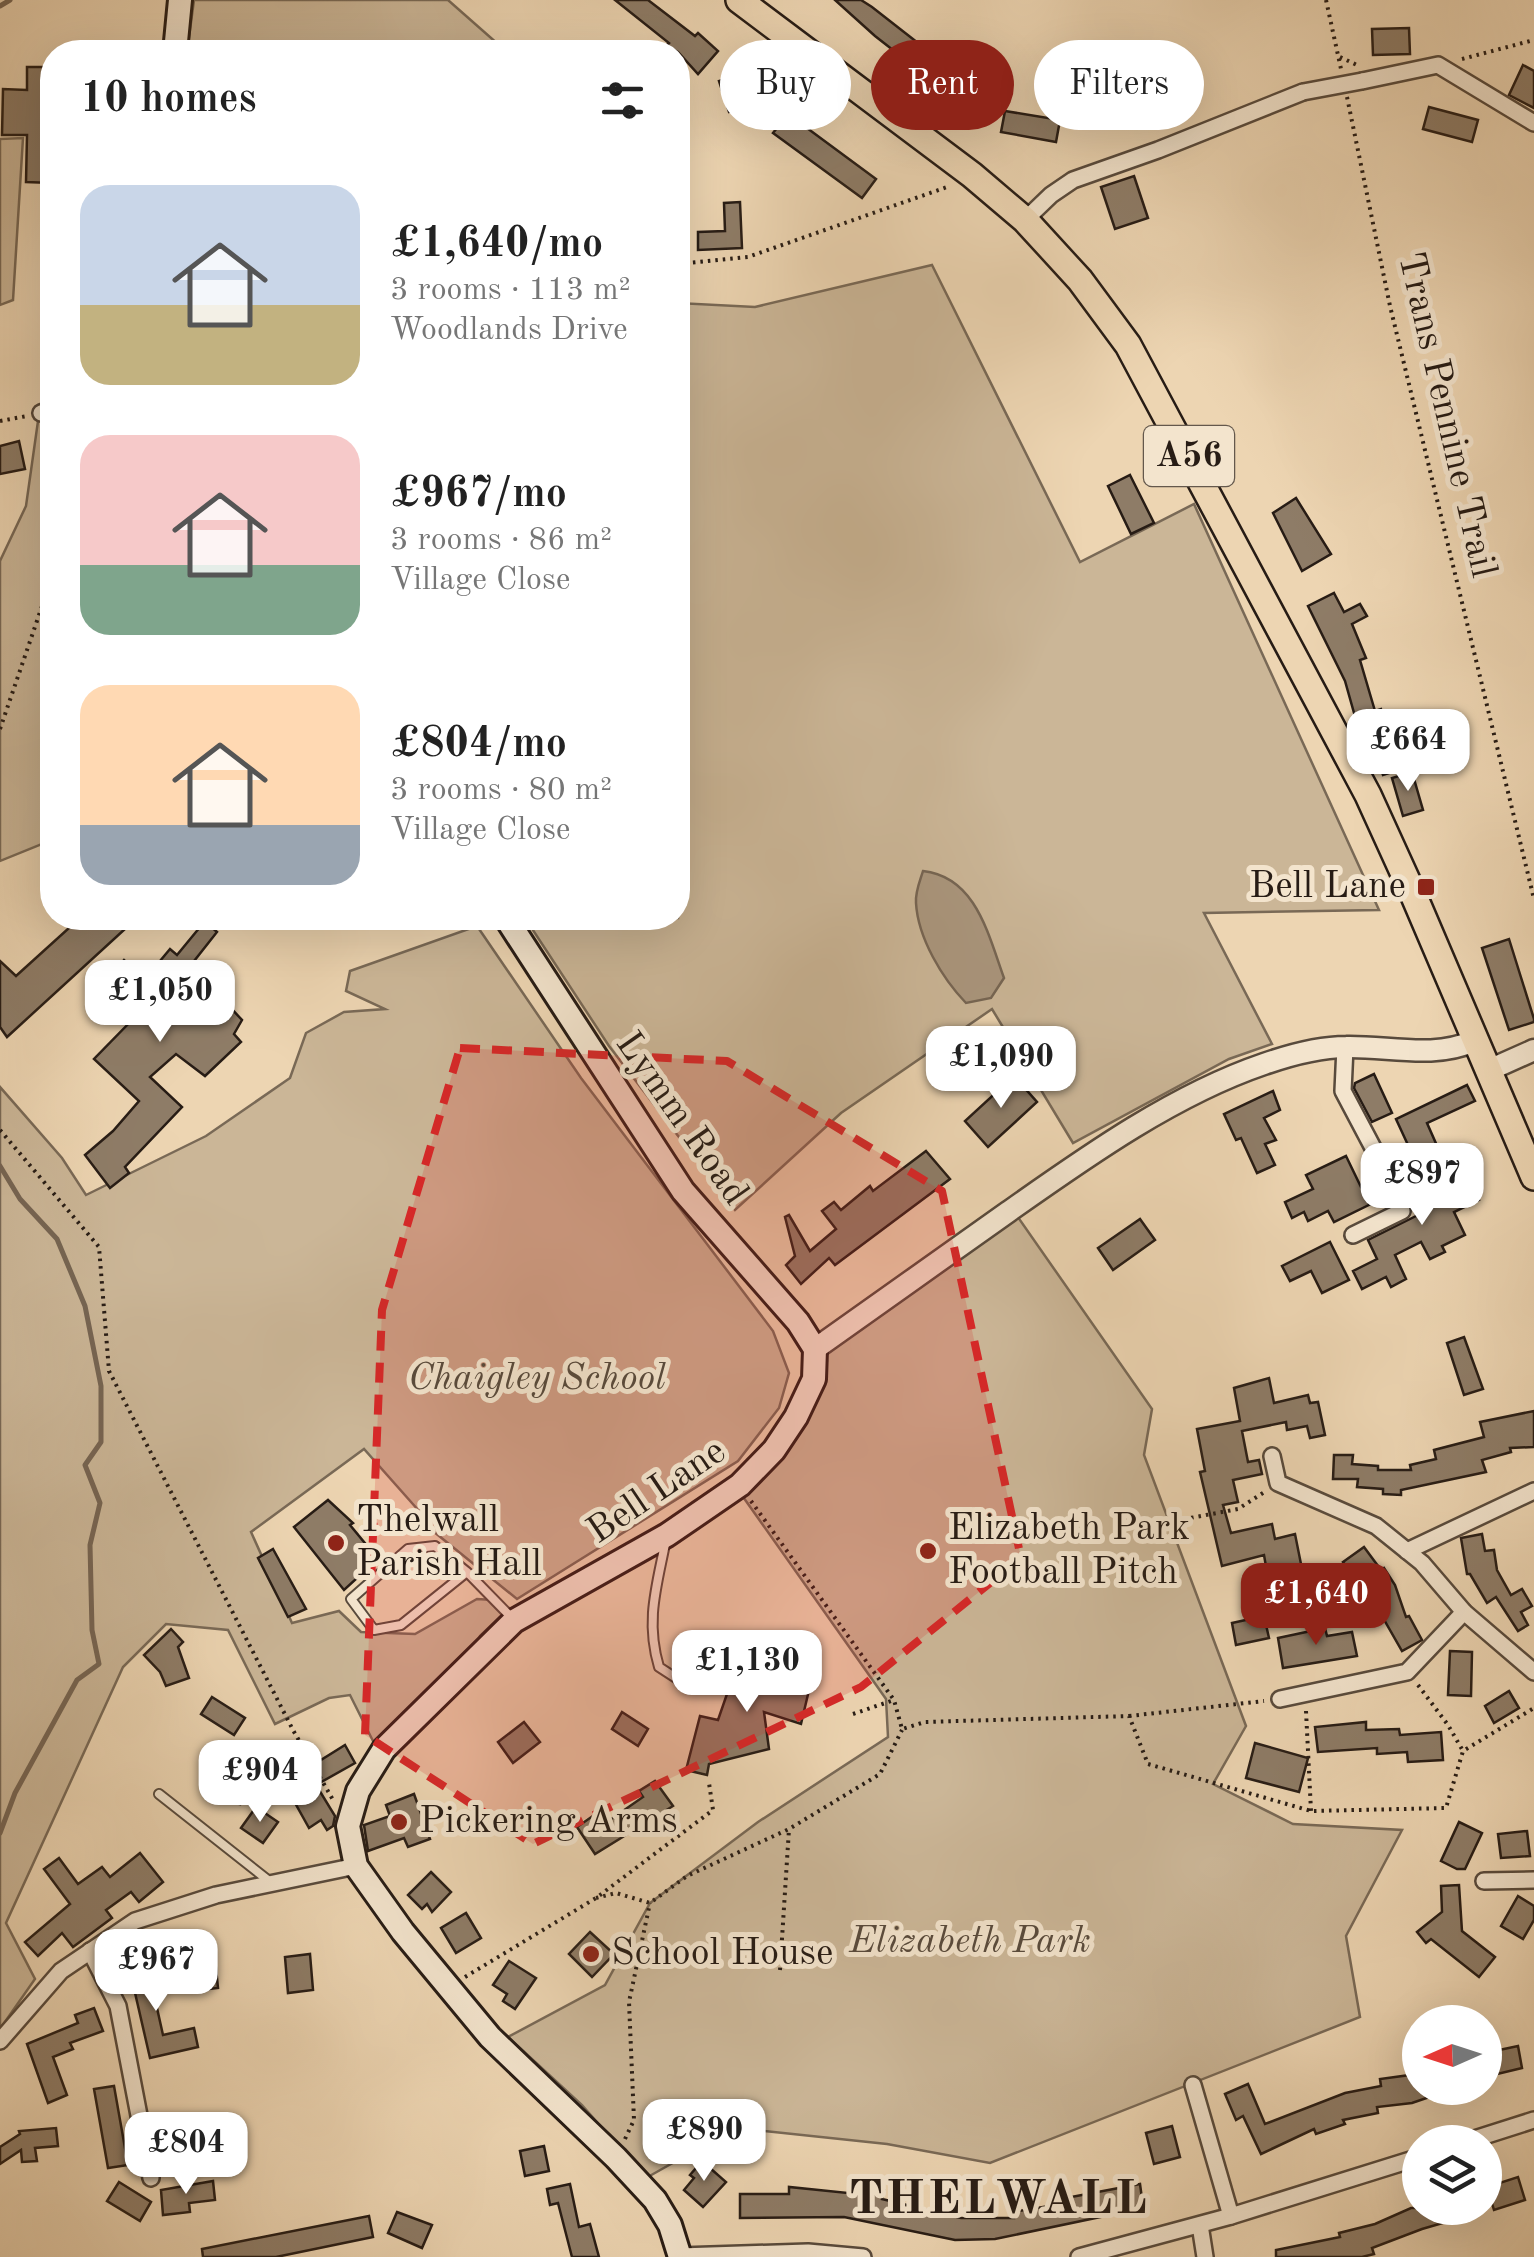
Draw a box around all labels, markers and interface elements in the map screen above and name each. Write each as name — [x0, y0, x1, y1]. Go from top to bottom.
chip: Buy — [720, 40, 851, 130]
chip: Rent — [871, 40, 1014, 130]
chip: Filters — [1034, 40, 1204, 130]
icon: filters — [595, 73, 650, 128]
text: 10 homes — [80, 79, 257, 121]
text: £1,640/mo — [390, 224, 603, 266]
icon: home — [160, 225, 280, 345]
street label: Trans Pennine Trail — [1390, 249, 1502, 581]
text: 3 rooms · 113 m² — [390, 275, 631, 307]
text: Woodlands Drive — [390, 315, 628, 347]
road number: A56 — [1144, 426, 1234, 486]
text: £967/mo — [390, 474, 567, 516]
icon: home — [160, 475, 280, 595]
text: 3 rooms · 86 m² — [390, 525, 612, 557]
text: Village Close — [390, 565, 571, 597]
pin: £664 — [1349, 709, 1467, 794]
text: £804/mo — [390, 724, 567, 766]
icon: home — [160, 725, 280, 845]
text: £664 — [1369, 725, 1447, 757]
text: 3 rooms · 80 m² — [390, 775, 612, 807]
text: Village Close — [390, 815, 571, 847]
place label: Bell Lane — [1249, 868, 1406, 906]
marker: Bell Lane — [1415, 876, 1437, 898]
pin: £1,050 — [79, 960, 241, 1045]
text: £1,050 — [107, 976, 213, 1008]
street label: Lymm Road — [608, 1026, 754, 1212]
pin: £1,090 — [920, 1026, 1082, 1111]
text: £1,090 — [948, 1042, 1054, 1074]
pin: £897 — [1363, 1143, 1481, 1228]
text: £897 — [1383, 1159, 1461, 1191]
park label: Chaigley School — [408, 1360, 666, 1398]
street label: Bell Lane — [581, 1432, 733, 1552]
place label: Thelwall Parish Hall — [356, 1502, 542, 1584]
place label: Elizabeth Park Football Pitch — [948, 1510, 1190, 1592]
marker: Thelwall Parish Hall — [325, 1532, 347, 1554]
marker: Elizabeth Park Football Pitch — [917, 1540, 939, 1562]
pin: £1,640 — [1235, 1563, 1397, 1648]
text: £1,640 — [1263, 1579, 1369, 1611]
pin: £1,130 — [666, 1630, 828, 1715]
text: £1,130 — [694, 1646, 800, 1678]
pin: £904 — [201, 1740, 319, 1825]
text: £904 — [221, 1756, 299, 1788]
place label: Pickering Arms — [419, 1803, 678, 1841]
marker: Pickering Arms — [388, 1811, 410, 1833]
park label: Elizabeth Park — [848, 1923, 1091, 1961]
pin: £967 — [97, 1929, 215, 2014]
place label: School House — [611, 1935, 833, 1973]
marker: School House — [580, 1943, 602, 1965]
text: £967 — [117, 1945, 195, 1977]
north arrow — [1402, 2005, 1502, 2105]
map controls — [1402, 2005, 1502, 2225]
pin: £890 — [645, 2099, 763, 2184]
pin: £804 — [127, 2112, 245, 2197]
text: £890 — [665, 2115, 743, 2147]
button: layers — [1402, 2125, 1502, 2225]
text: £804 — [147, 2128, 225, 2160]
district label: THELWALL — [849, 2176, 1149, 2224]

